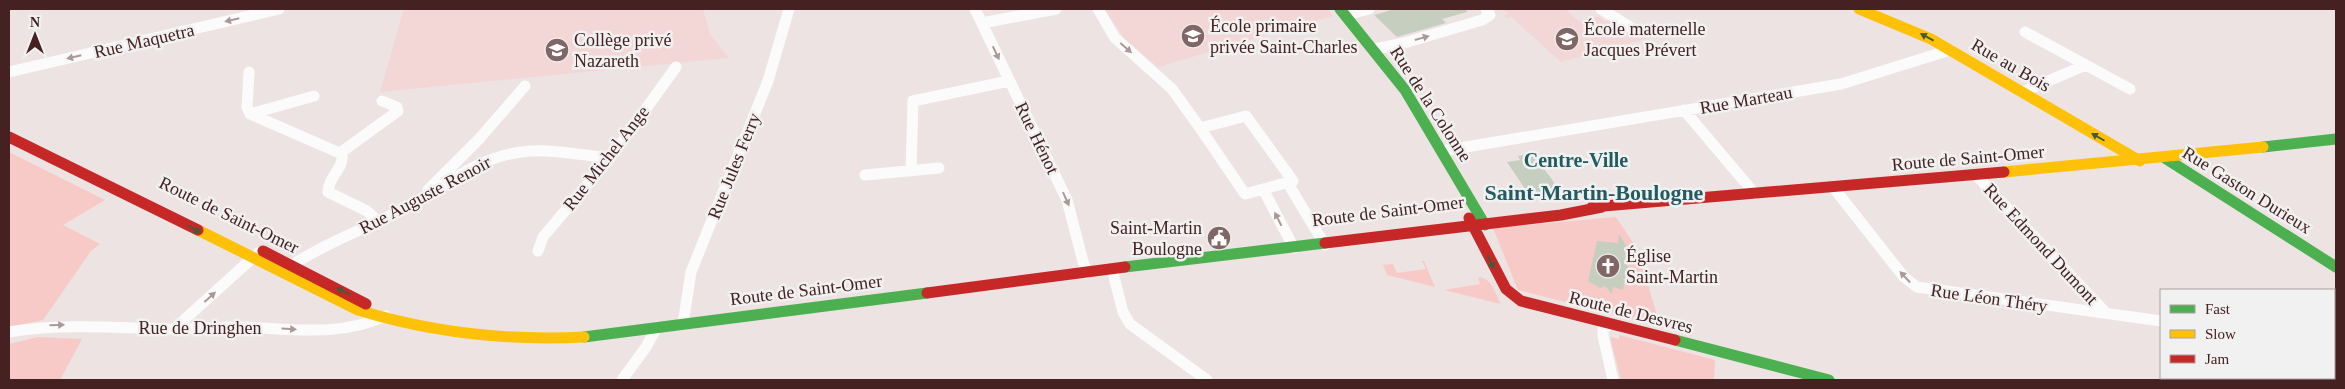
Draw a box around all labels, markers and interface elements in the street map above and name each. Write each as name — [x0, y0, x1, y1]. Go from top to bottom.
north arrow — [10, 10, 60, 60]
text: N — [30, 15, 40, 30]
place label: École primaire privée Saint-Charles — [1210, 15, 1357, 57]
one-way arrow — [224, 16, 239, 24]
place label: École maternelle Jacques Prévert — [1584, 18, 1705, 60]
street label: Rue Maquetra — [92, 20, 196, 62]
school or university icon: École primaire privée Saint-Charles — [1180, 23, 1206, 49]
school or university icon: École maternelle Jacques Prévert — [1554, 26, 1580, 52]
place label: Collège privé Nazareth — [574, 30, 671, 71]
one-way arrow — [1920, 33, 1934, 41]
one-way arrow — [1415, 34, 1430, 42]
street label: Rue au Bois — [1968, 34, 2054, 96]
school or university icon: Collège privé Nazareth — [544, 37, 570, 63]
one-way arrow — [1119, 42, 1131, 54]
street label: Rue de la Colonne — [1386, 43, 1476, 165]
one-way arrow — [992, 46, 1000, 60]
one-way arrow — [66, 53, 81, 61]
street label: Rue Marteau — [1698, 82, 1794, 118]
street label: Rue Hénot — [1011, 99, 1063, 177]
street label: Rue Michel Ange — [559, 102, 653, 214]
street label: Rue Jules Ferry — [704, 110, 764, 222]
one-way arrow — [2091, 132, 2104, 141]
street label: Route de Saint-Omer — [1891, 141, 2045, 175]
street label: Rue Gaston Durieux — [2179, 142, 2315, 238]
district label: Centre-Ville — [1524, 149, 1628, 171]
street label: Rue Auguste Renoir — [356, 152, 494, 238]
street label: Route de Saint-Omer — [156, 172, 302, 258]
street label: Rue Edmond Dumont — [1980, 179, 2102, 309]
district label: Saint-Martin-Boulogne — [1485, 180, 1704, 205]
one-way arrow — [1063, 192, 1071, 206]
street label: Route de Saint-Omer — [1311, 192, 1465, 230]
one-way arrow — [1274, 211, 1282, 226]
place label: Saint-Martin Boulogne — [1110, 218, 1202, 259]
one-way arrow — [187, 224, 200, 233]
public building icon: Saint-Martin Boulogne — [1206, 225, 1232, 251]
place label: Église Saint-Martin — [1626, 245, 1718, 287]
church icon: Église Saint-Martin — [1595, 253, 1621, 279]
one-way arrow — [1487, 255, 1496, 269]
street label: Route de Saint-Omer — [729, 271, 883, 309]
one-way arrow — [1899, 272, 1911, 284]
street label: Rue Léon Théry — [1929, 280, 2049, 316]
one-way arrow — [336, 287, 350, 295]
street label: Route de Desvres — [1567, 287, 1695, 337]
legend — [2160, 289, 2335, 379]
one-way arrow — [203, 291, 215, 303]
text: Fast — [2205, 301, 2231, 317]
street label: Rue de Dringhen — [139, 318, 261, 338]
one-way arrow — [49, 321, 65, 329]
one-way arrow — [281, 326, 297, 334]
text: Slow — [2205, 326, 2236, 342]
text: Jam — [2205, 351, 2229, 367]

